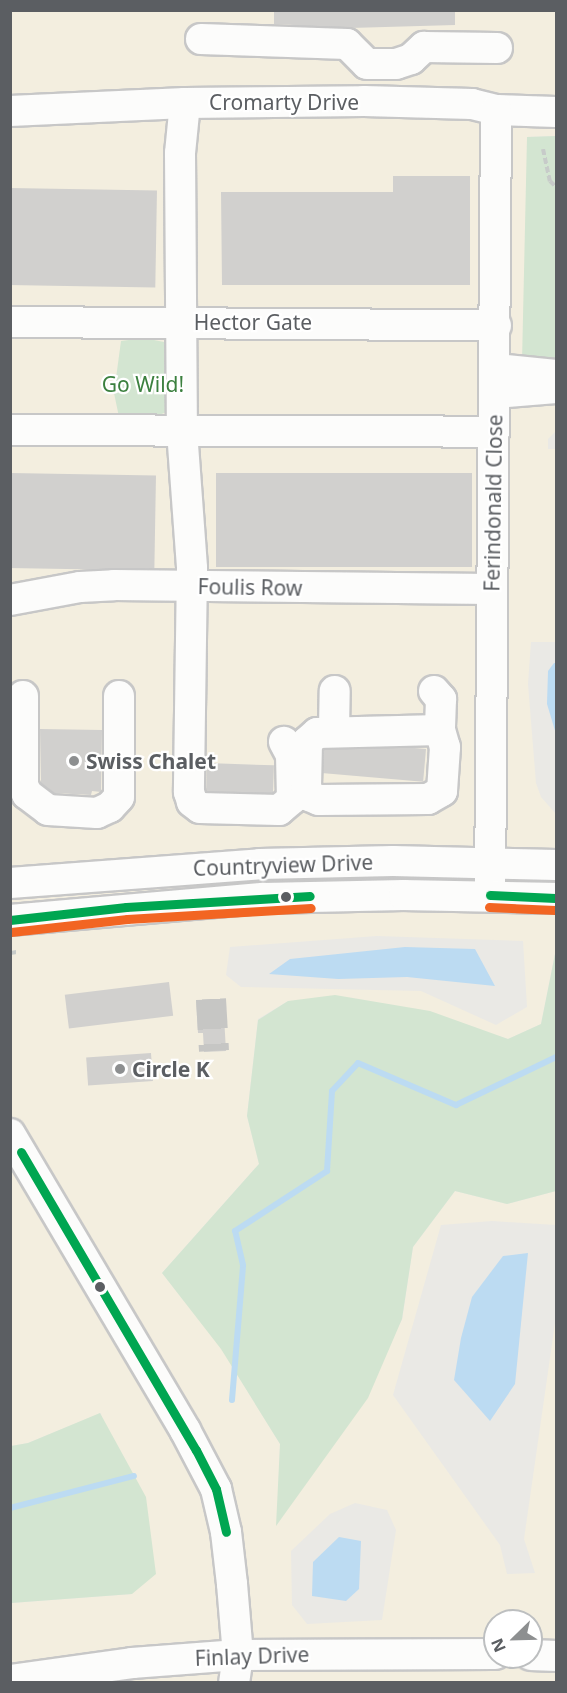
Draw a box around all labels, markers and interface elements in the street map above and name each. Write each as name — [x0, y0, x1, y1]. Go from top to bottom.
street label: Cromarty Drive — [209, 89, 359, 115]
street label: Hector Gate — [194, 309, 312, 335]
park label: Go Wild! — [102, 371, 184, 397]
street label: Ferindonald Close — [479, 414, 507, 592]
street label: Foulis Row — [197, 573, 303, 601]
place label: Swiss Chalet — [86, 748, 216, 774]
marker: Swiss Chalet — [67, 754, 81, 768]
street label: Countryview Drive — [192, 849, 374, 881]
unlabelled marker — [280, 891, 292, 903]
place label: Circle K — [132, 1056, 210, 1082]
marker: Circle K — [113, 1062, 127, 1076]
unlabelled marker — [94, 1281, 106, 1293]
north arrow — [483, 1609, 543, 1669]
text: N — [486, 1635, 511, 1656]
street label: Finlay Drive — [194, 1641, 310, 1671]

